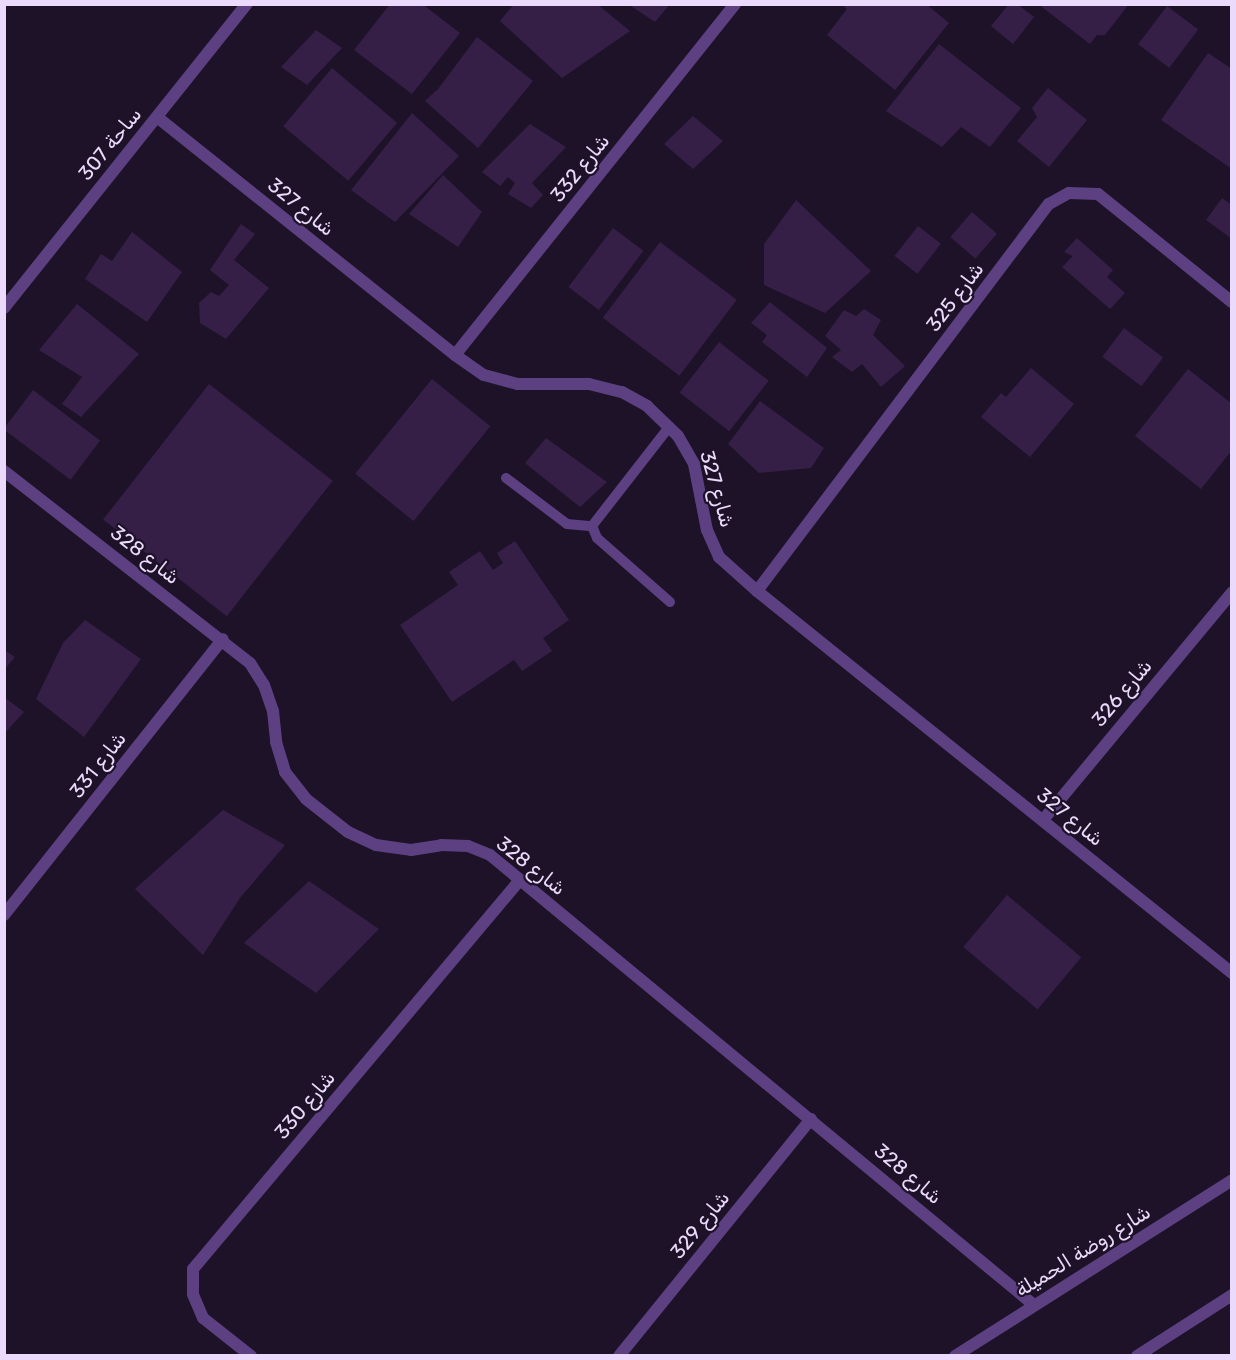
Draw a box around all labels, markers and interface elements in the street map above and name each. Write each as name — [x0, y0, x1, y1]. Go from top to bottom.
street label: ساحة 307 — [73, 103, 147, 185]
street label: شارع 332 — [545, 129, 615, 207]
street label: شارع 327 — [263, 173, 339, 241]
street label: شارع 325 — [921, 258, 989, 336]
street label: شارع 327 — [695, 448, 739, 530]
street label: شارع 328 — [106, 521, 184, 589]
street label: شارع 326 — [1087, 654, 1157, 732]
street label: شارع 331 — [65, 727, 131, 803]
street label: شارع 327 — [1032, 783, 1108, 851]
street label: شارع 328 — [492, 832, 570, 900]
street label: شارع 330 — [270, 1066, 340, 1144]
street label: شارع 328 — [869, 1139, 947, 1209]
street label: شارع 329 — [665, 1186, 735, 1264]
street label: شارع روضة الحميلة — [1011, 1200, 1155, 1302]

